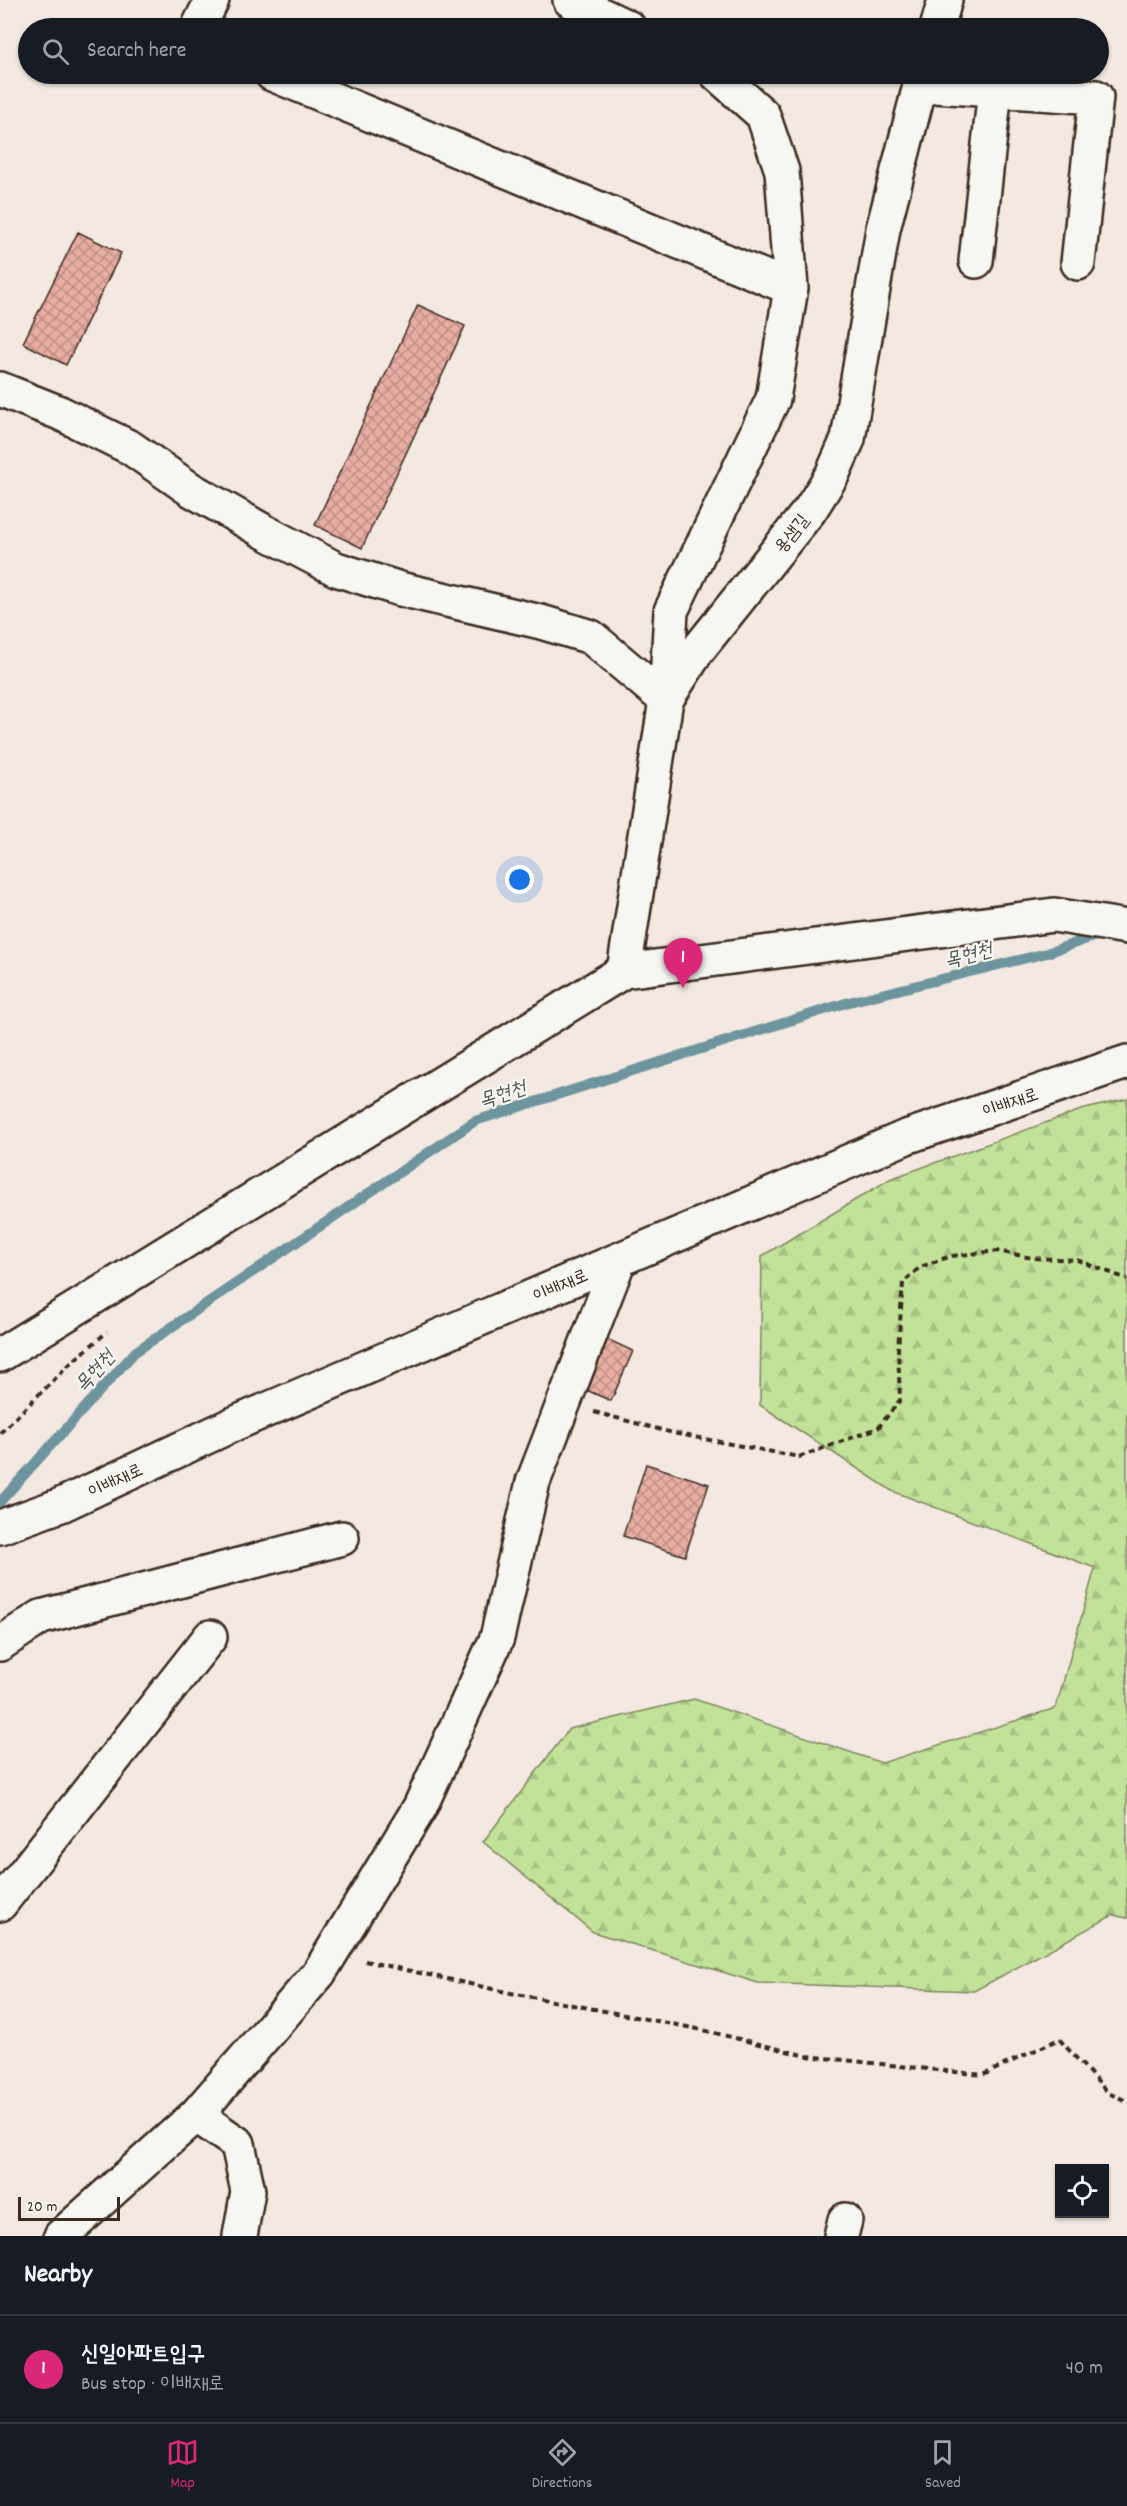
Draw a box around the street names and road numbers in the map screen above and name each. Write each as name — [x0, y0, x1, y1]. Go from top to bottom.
street label: 용샘길 — [770, 509, 817, 559]
street label: 이배재로 — [979, 1083, 1042, 1126]
street label: 이배재로 — [529, 1264, 593, 1310]
street label: 이배재로 — [85, 1459, 148, 1506]

